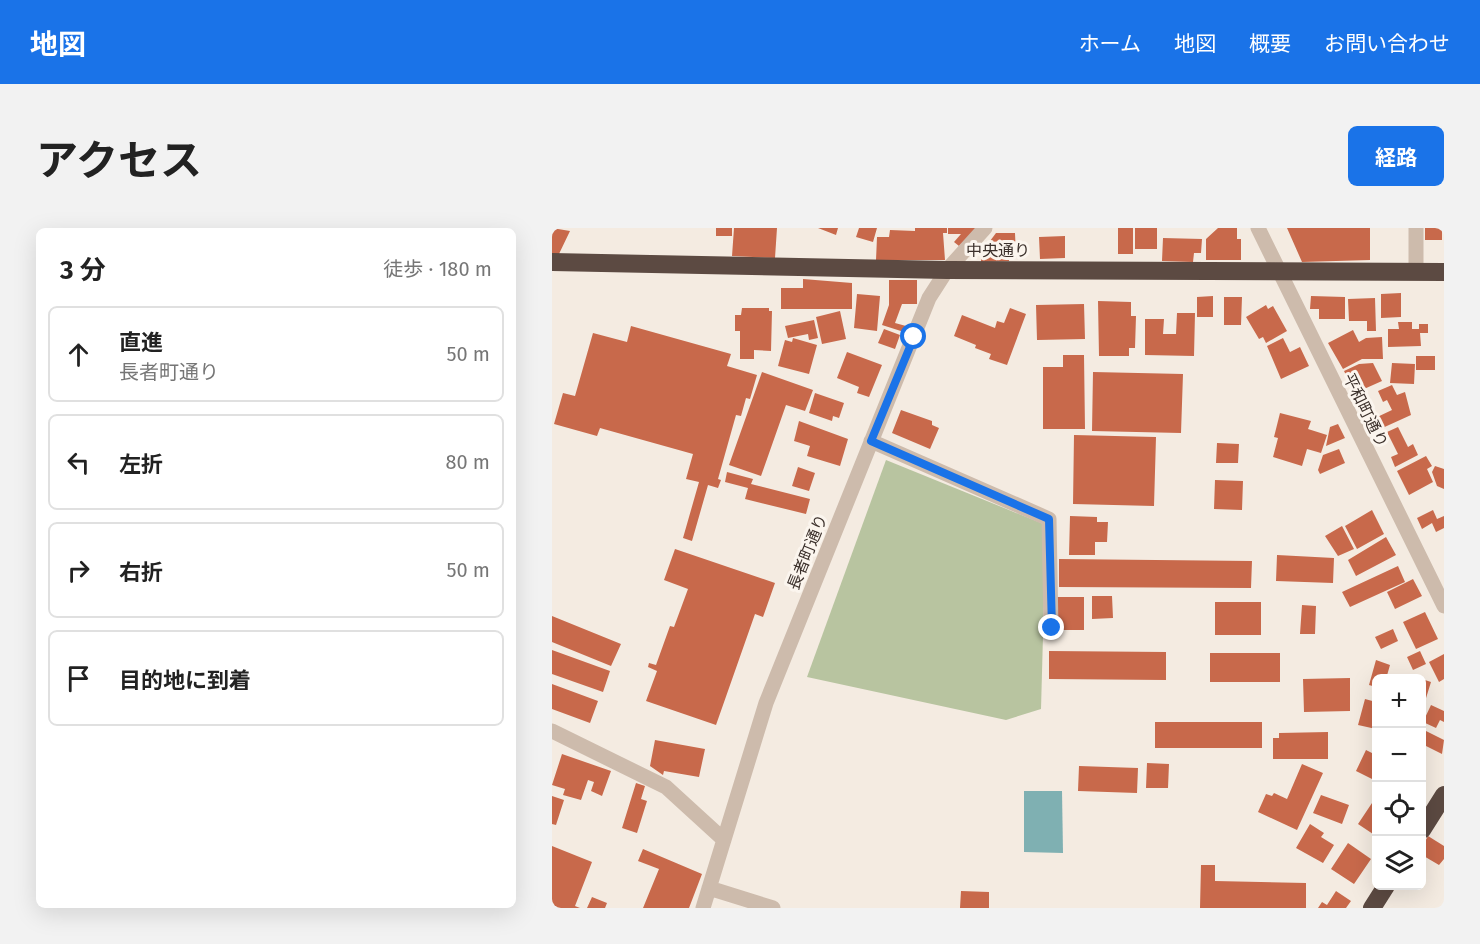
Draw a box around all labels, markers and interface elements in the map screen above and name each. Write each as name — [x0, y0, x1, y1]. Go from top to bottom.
text: 地図 — [30, 28, 86, 61]
text: ホーム — [1079, 31, 1141, 57]
text: 地図 — [1174, 31, 1216, 57]
text: 概要 — [1249, 31, 1291, 57]
text: お問い合わせ — [1324, 31, 1450, 57]
button: 経路 — [1348, 126, 1444, 186]
text: アクセス — [36, 136, 202, 186]
street label: 中央通り — [966, 241, 1030, 260]
text: 3 分 — [60, 255, 106, 286]
text: 徒歩 · 180 m — [383, 257, 492, 281]
route start — [900, 323, 926, 349]
text: 直進 — [119, 329, 163, 356]
icon: ahead — [62, 338, 95, 371]
text: 50 m — [446, 342, 490, 366]
text: 長者町通り — [119, 360, 219, 384]
street label: 平和町通り — [1339, 370, 1392, 450]
icon: left — [62, 446, 95, 479]
text: 80 m — [445, 450, 490, 474]
text: 左折 — [119, 451, 163, 478]
street label: 長者町通り — [784, 512, 831, 593]
icon: right — [62, 554, 95, 587]
text: 50 m — [446, 558, 490, 582]
text: 右折 — [119, 559, 163, 586]
route end — [1038, 614, 1064, 640]
icon: arrive — [62, 662, 95, 695]
text: 目的地に到着 — [119, 667, 251, 694]
map controls — [1372, 674, 1426, 890]
button: + — [1372, 674, 1426, 728]
button: − — [1372, 728, 1426, 782]
button: locate — [1372, 782, 1426, 836]
button: layers — [1372, 836, 1426, 890]

